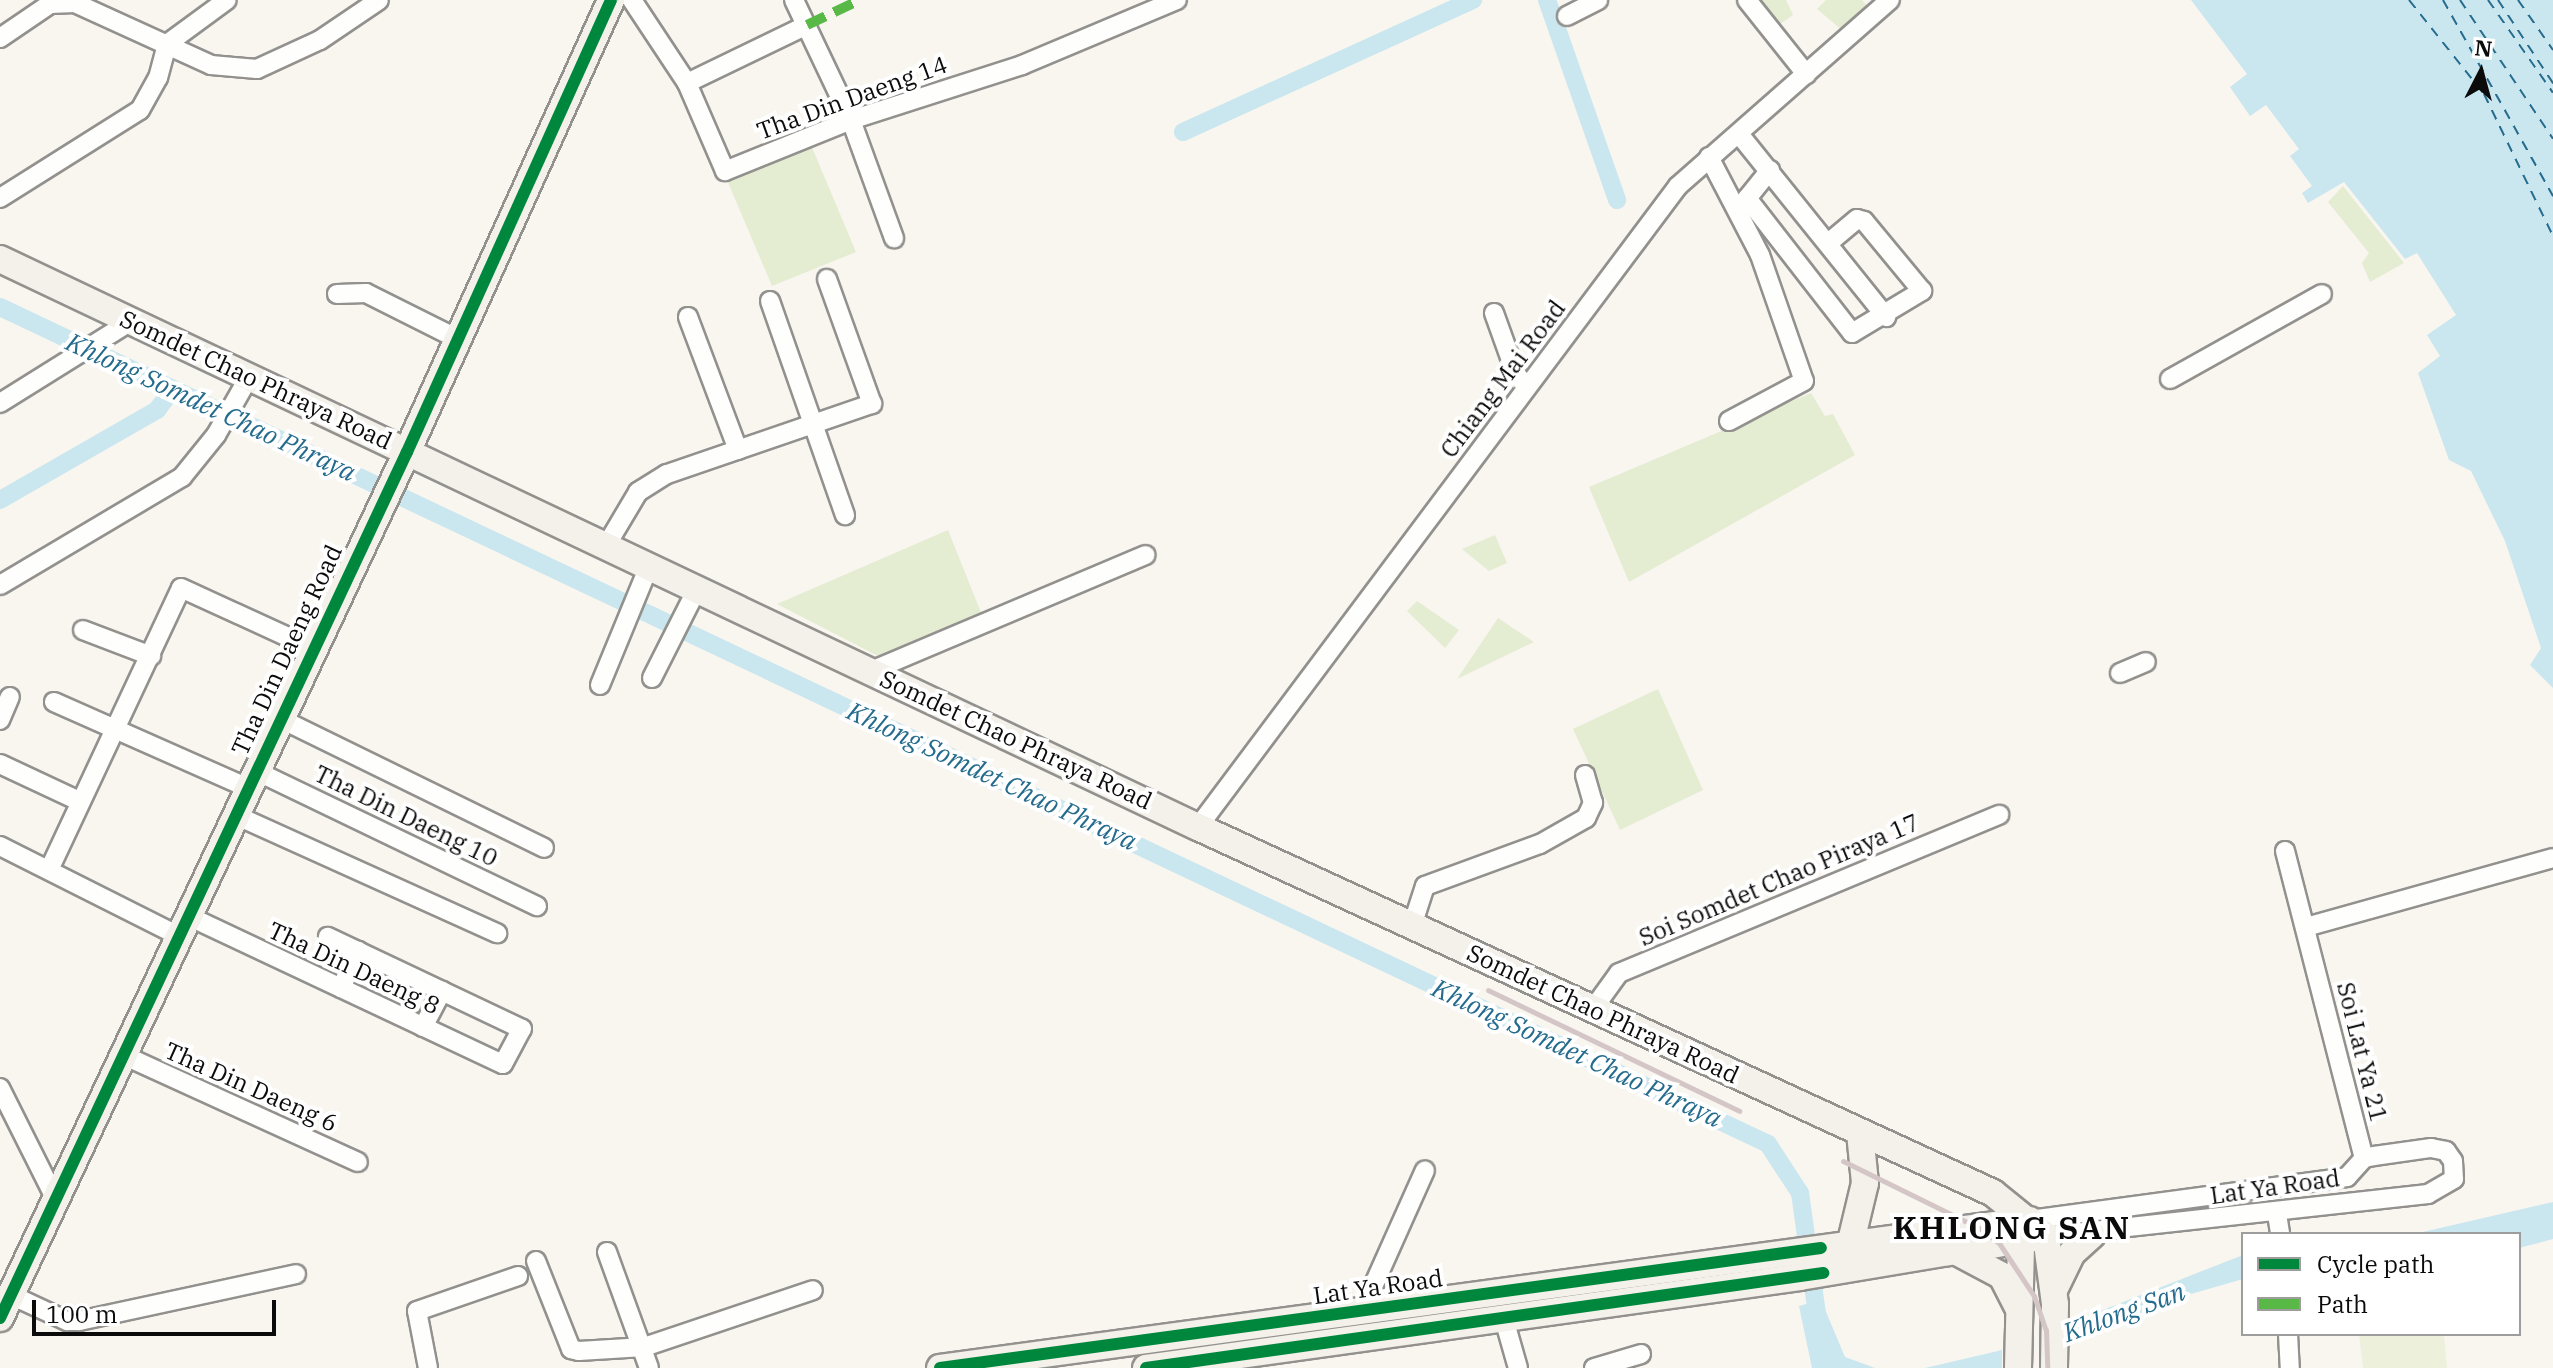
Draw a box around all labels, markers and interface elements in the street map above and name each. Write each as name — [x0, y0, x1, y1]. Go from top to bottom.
north arrow — [2441, 32, 2521, 112]
text: N — [2473, 32, 2494, 63]
street label: Tha Din Daeng 14 — [753, 50, 951, 146]
street label: Chiang Mai Road — [1434, 295, 1572, 463]
street label: Somdet Chao Phraya Road — [115, 304, 397, 456]
water label: Khlong Somdet Chao Phraya — [61, 326, 361, 488]
street label: Tha Din Daeng Road — [226, 540, 348, 760]
street label: Somdet Chao Phraya Road — [875, 664, 1157, 816]
water label: Khlong Somdet Chao Phraya — [842, 695, 1142, 857]
street label: Tha Din Daeng 10 — [310, 759, 502, 873]
street label: Soi Somdet Chao Piraya 17 — [1635, 808, 1923, 952]
street label: Tha Din Daeng 8 — [264, 916, 444, 1020]
street label: Somdet Chao Phraya Road — [1462, 938, 1744, 1090]
water label: Khlong Somdet Chao Phraya — [1427, 972, 1727, 1134]
street label: Soi Lat Ya 21 — [2331, 979, 2393, 1125]
street label: Tha Din Daeng 6 — [160, 1036, 342, 1138]
street label: Lat Ya Road — [2208, 1164, 2342, 1210]
district label: KHLONG SAN — [1893, 1208, 2131, 1246]
legend — [2241, 1232, 2521, 1336]
text: Cycle path — [2317, 1248, 2434, 1280]
street label: Lat Ya Road — [1311, 1264, 1445, 1310]
water label: Khlong San — [2059, 1276, 2189, 1348]
scale bar — [36, 1284, 280, 1334]
text: Path — [2317, 1288, 2368, 1320]
text: 100 m — [46, 1298, 118, 1330]

